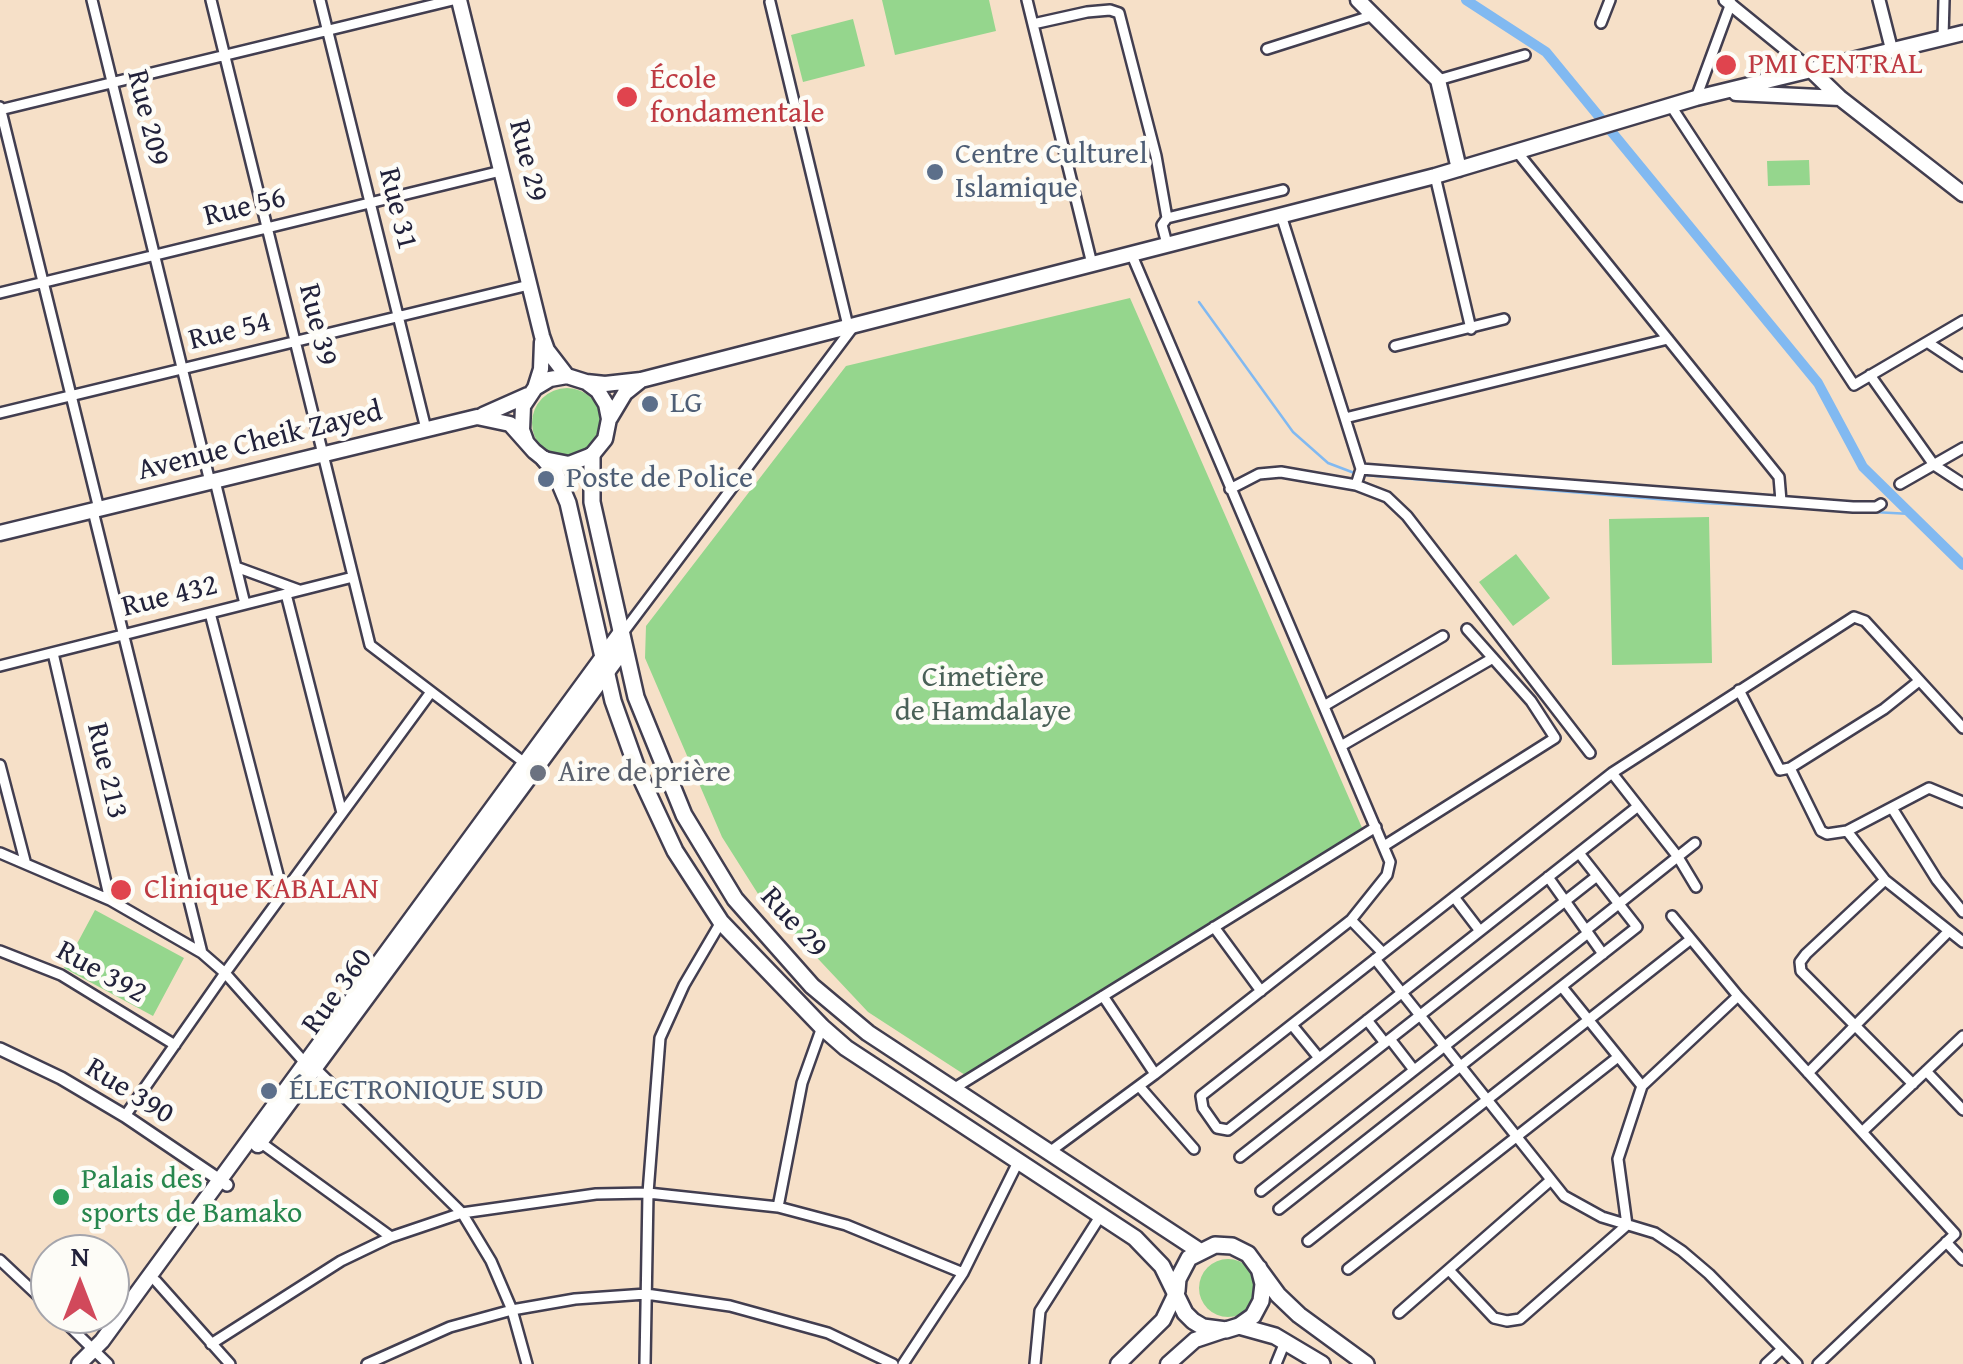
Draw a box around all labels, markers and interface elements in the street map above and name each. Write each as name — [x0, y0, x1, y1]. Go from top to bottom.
place label: PMI CENTRAL — [1748, 47, 1923, 83]
marker: PMI CENTRAL — [1713, 52, 1739, 78]
place label: École fondamentale — [650, 62, 825, 132]
street label: Rue 209 — [118, 66, 176, 170]
marker: École fondamentale — [614, 84, 640, 110]
street label: Rue 29 — [499, 116, 555, 206]
place label: Centre Culturel Islamique — [955, 137, 1148, 208]
marker: Centre Culturel Islamique — [924, 161, 946, 183]
street label: Rue 31 — [369, 164, 425, 254]
street label: Rue 56 — [200, 180, 290, 236]
street label: Rue 39 — [289, 280, 345, 370]
street label: Rue 54 — [185, 304, 275, 360]
place label: LG — [670, 386, 702, 422]
marker: LG — [639, 393, 661, 415]
street label: Avenue Cheik Zayed — [134, 394, 386, 490]
place label: Poste de Police — [566, 461, 753, 497]
marker: Poste de Police — [535, 468, 557, 490]
street label: Rue 432 — [118, 568, 222, 626]
park label: Cimetière de Hamdalaye — [895, 660, 1071, 730]
street label: Rue 213 — [77, 719, 135, 823]
place label: Aire de prière — [558, 755, 731, 791]
marker: Aire de prière — [527, 762, 549, 784]
place label: Clinique KABALAN — [144, 872, 379, 908]
marker: Clinique KABALAN — [108, 877, 134, 903]
street label: Rue 29 — [752, 880, 834, 966]
street label: Rue 392 — [50, 934, 152, 1012]
street label: Rue 360 — [295, 942, 381, 1042]
street label: Rue 390 — [78, 1051, 180, 1133]
place label: ÉLECTRONIQUE SUD — [289, 1073, 544, 1109]
marker: ÉLECTRONIQUE SUD — [258, 1080, 280, 1102]
place label: Palais des sports de Bamako — [81, 1162, 302, 1232]
marker: Palais des sports de Bamako — [50, 1186, 72, 1208]
north arrow — [30, 1234, 130, 1334]
text: N — [71, 1235, 89, 1276]

